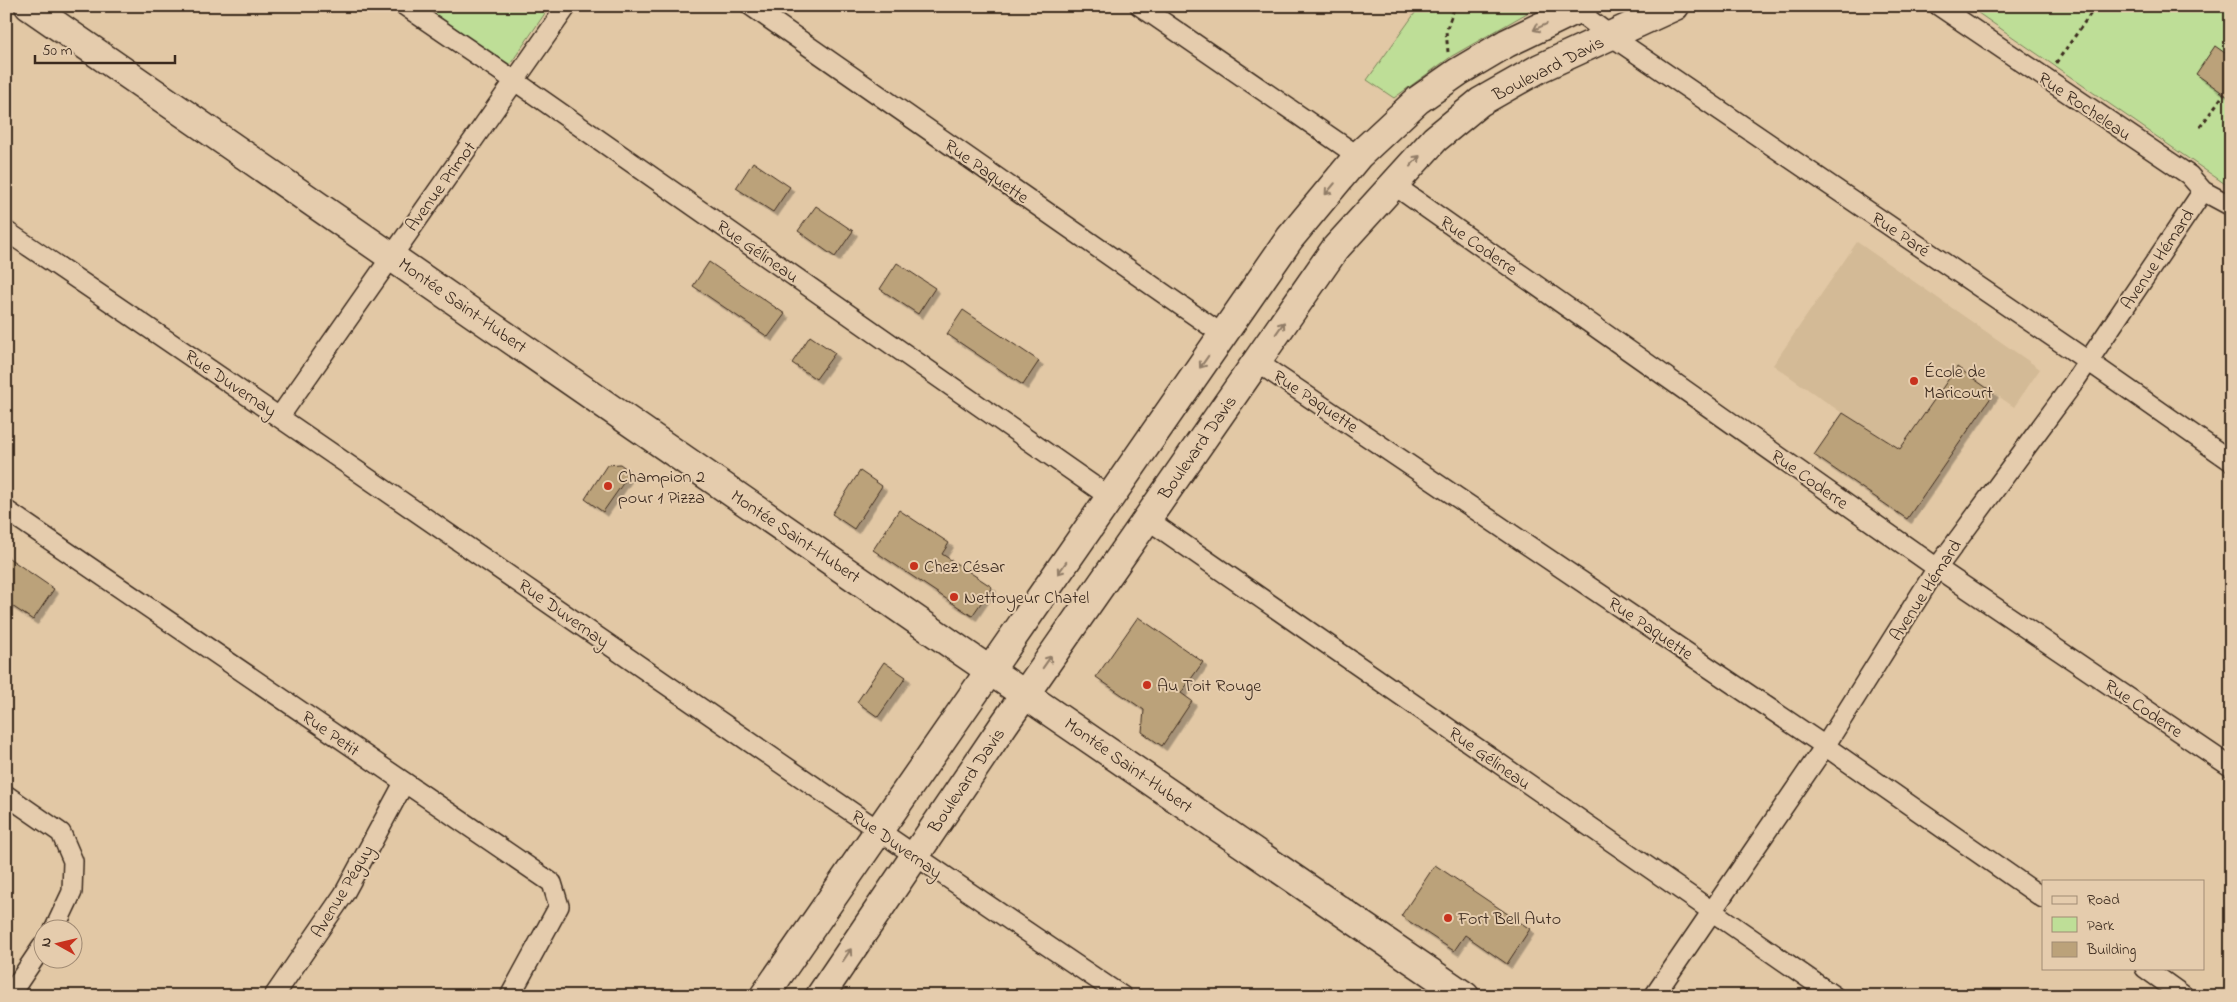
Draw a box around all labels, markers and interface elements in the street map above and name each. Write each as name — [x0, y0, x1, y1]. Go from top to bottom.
one-way arrow — [1533, 23, 1548, 32]
street label: Boulevard Davis — [1488, 31, 1609, 110]
scale bar — [35, 32, 175, 64]
text: 50 m — [42, 40, 73, 62]
street label: Rue Rocheleau — [2032, 67, 2136, 149]
street label: Rue Paquette — [938, 134, 1034, 212]
street label: Avenue Primot — [400, 137, 483, 238]
one-way arrow — [1409, 155, 1421, 168]
one-way arrow — [1325, 182, 1336, 195]
street label: Avenue Hémard — [2115, 205, 2202, 316]
street label: Rue Paré — [1865, 207, 1935, 265]
street label: Rue Coderre — [1434, 210, 1523, 283]
street label: Rue Gélineau — [710, 215, 803, 291]
street label: Montée Saint-Hubert — [392, 252, 532, 361]
one-way arrow — [1275, 321, 1285, 335]
street label: Rue Duvernay — [179, 344, 281, 425]
one-way arrow — [1199, 355, 1209, 369]
place label: École de Maricourt — [1924, 360, 1993, 407]
street label: Rue Paquette — [1267, 365, 1363, 441]
marker: École de Maricourt — [1908, 375, 1920, 387]
street label: Boulevard Davis — [1152, 391, 1244, 506]
street label: Rue Coderre — [1765, 444, 1854, 517]
place label: Champion 2 pour 1 Pizza — [618, 465, 705, 512]
marker: Champion 2 pour 1 Pizza — [602, 480, 614, 492]
street label: Montée Saint-Hubert — [725, 484, 865, 591]
street label: Avenue Hémard — [1884, 535, 1969, 647]
place label: Chez César — [924, 555, 1005, 581]
marker: Chez César — [908, 560, 920, 572]
one-way arrow — [1057, 561, 1067, 575]
street label: Rue Duvernay — [512, 574, 614, 656]
place label: Nettoyeur Chatel — [964, 586, 1089, 612]
marker: Nettoyeur Chatel — [948, 591, 960, 603]
street label: Rue Paquette — [1602, 592, 1698, 668]
one-way arrow — [1042, 656, 1052, 670]
place label: Au Toit Rouge — [1157, 674, 1262, 701]
street label: Rue Coderre — [2099, 674, 2188, 746]
marker: Au Toit Rouge — [1141, 679, 1153, 691]
street label: Rue Petit — [296, 705, 364, 764]
street label: Montée Saint-Hubert — [1058, 712, 1198, 821]
street label: Rue Gélineau — [1442, 722, 1535, 798]
street label: Boulevard Davis — [922, 723, 1013, 840]
street label: Rue Duvernay — [845, 805, 947, 887]
street label: Avenue Péguy — [306, 841, 383, 944]
legend — [2042, 880, 2204, 970]
text: Road — [2087, 889, 2120, 911]
place label: Fort Bell Auto — [1457, 907, 1561, 933]
marker: Fort Bell Auto — [1442, 912, 1454, 924]
text: Park — [2087, 915, 2115, 937]
north arrow — [32, 920, 82, 970]
text: N — [36, 936, 58, 949]
text: Building — [2086, 939, 2136, 962]
one-way arrow — [842, 949, 852, 963]

